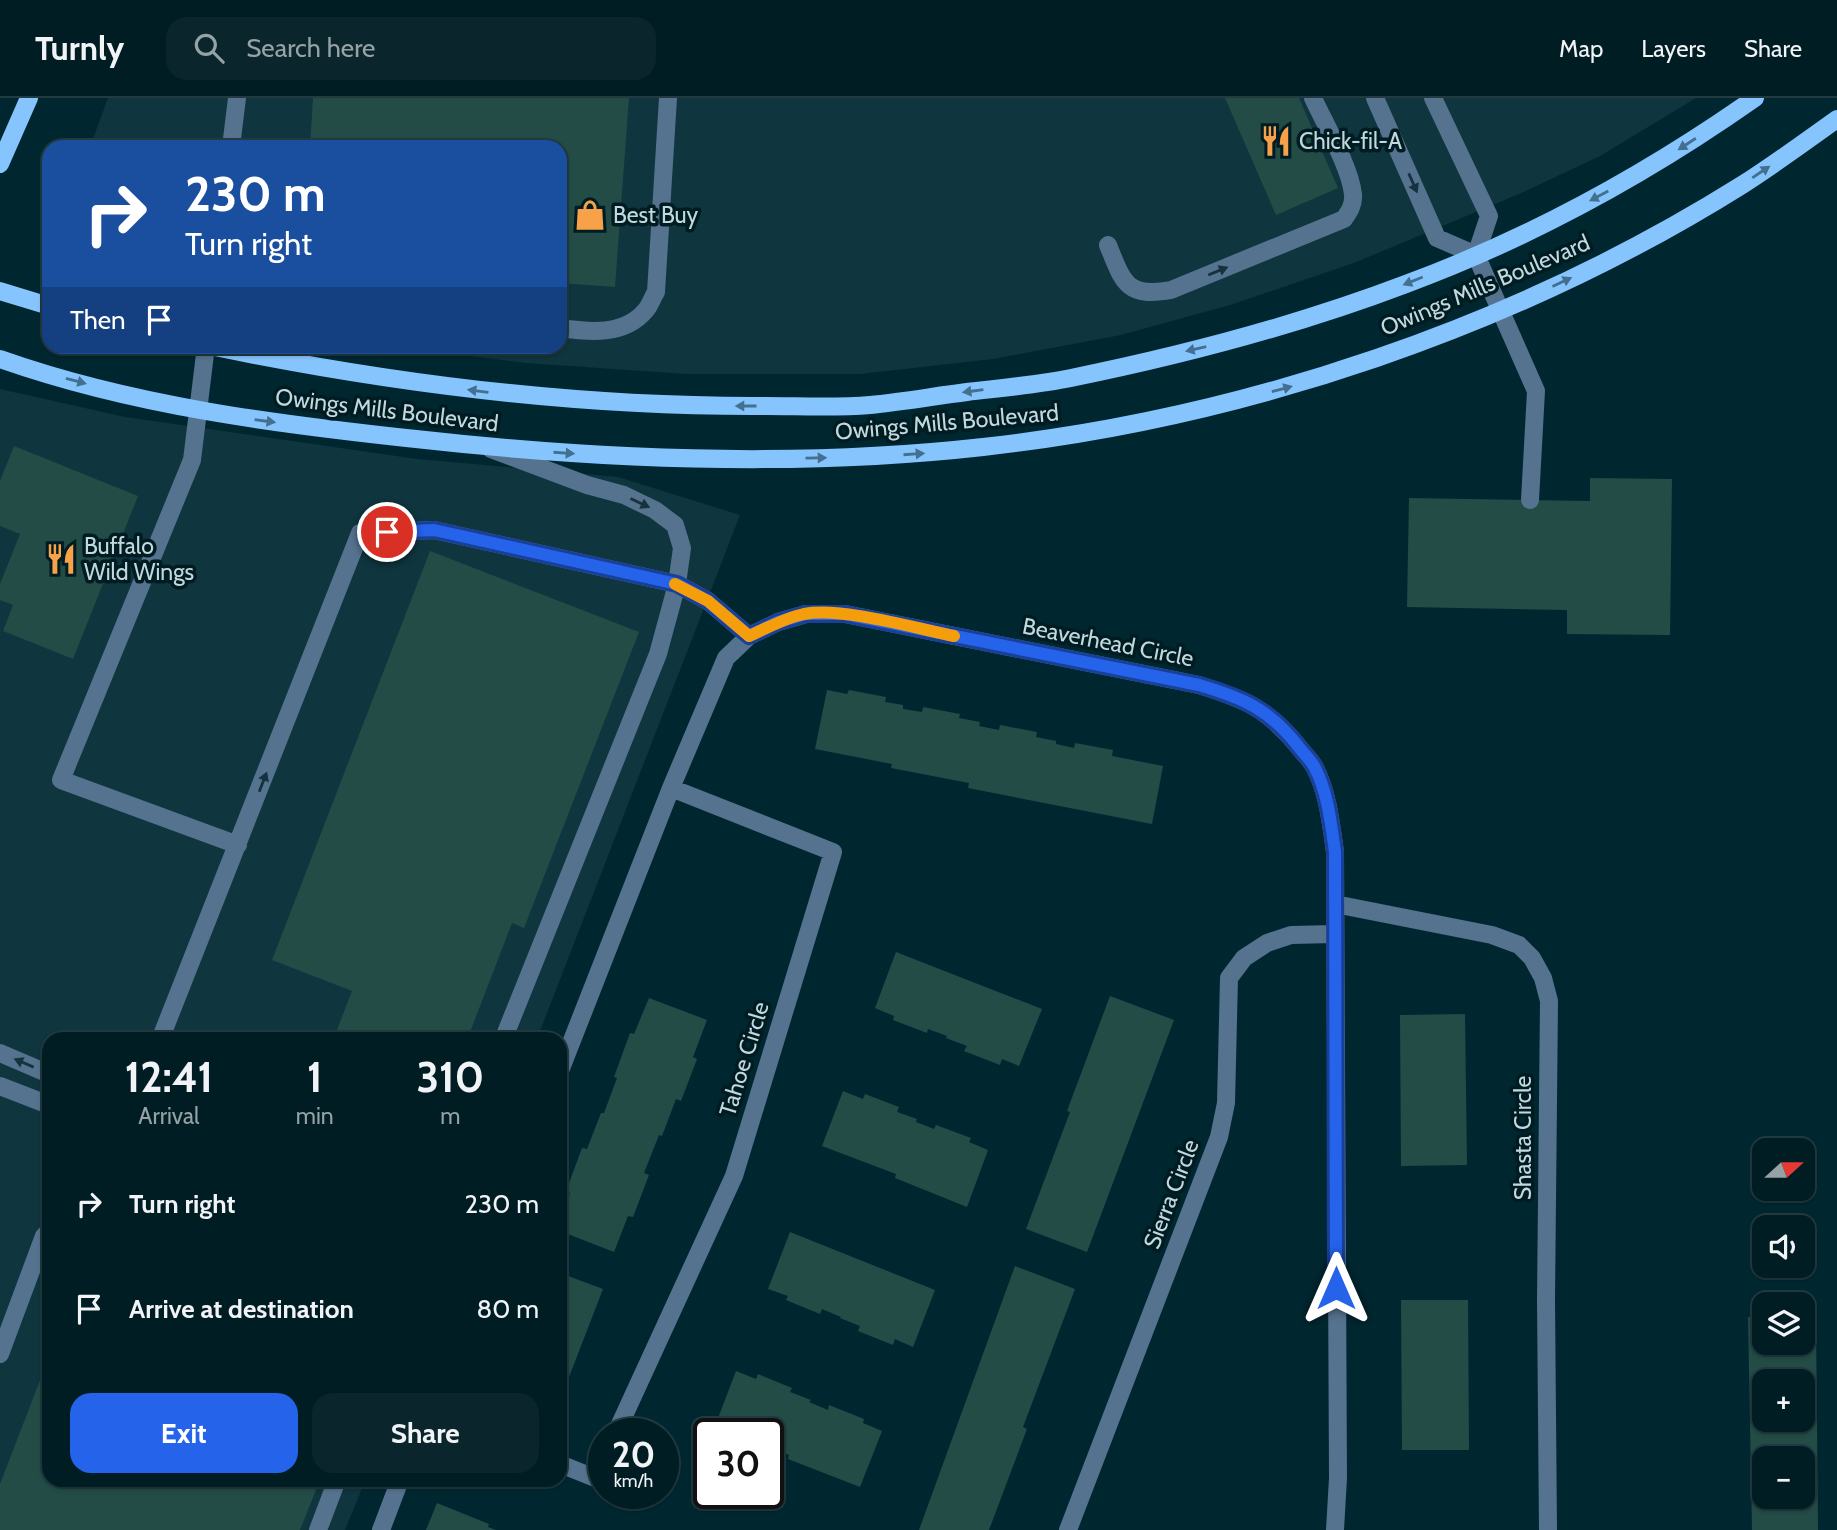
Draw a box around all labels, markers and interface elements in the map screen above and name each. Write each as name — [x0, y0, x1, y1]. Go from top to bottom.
search box — [166, 17, 656, 80]
text: Turnly — [35, 28, 124, 68]
icon: search — [190, 29, 228, 67]
text: Search here — [246, 32, 375, 64]
text: Map — [1559, 34, 1603, 63]
text: Layers — [1641, 34, 1706, 63]
text: Share — [1744, 34, 1802, 63]
restaurant icon: Chick-fil-A — [1259, 124, 1293, 158]
place label: Chick-fil-A — [1299, 127, 1402, 155]
one-way arrow — [1677, 137, 1696, 150]
text: 230 m — [185, 164, 326, 223]
one-way arrow — [1752, 166, 1771, 179]
icon: right — [70, 168, 161, 259]
one-way arrow — [1407, 173, 1419, 193]
one-way arrow — [1589, 190, 1609, 202]
shop icon: Best Buy — [573, 198, 607, 232]
place label: Best Buy — [613, 201, 699, 229]
text: Turn right — [185, 224, 312, 263]
street label: Owings Mills Boulevard — [1376, 228, 1594, 342]
one-way arrow — [1208, 265, 1229, 276]
one-way arrow — [1403, 276, 1424, 287]
one-way arrow — [1552, 276, 1572, 287]
icon: arrive — [140, 301, 178, 339]
text: Then — [70, 304, 126, 336]
one-way arrow — [1185, 343, 1207, 354]
one-way arrow — [65, 376, 87, 387]
street label: Owings Mills Boulevard — [274, 382, 500, 438]
one-way arrow — [1271, 383, 1293, 394]
one-way arrow — [467, 385, 489, 396]
one-way arrow — [962, 386, 984, 397]
street label: Owings Mills Boulevard — [834, 398, 1060, 446]
one-way arrow — [735, 400, 757, 412]
one-way arrow — [254, 415, 276, 426]
one-way arrow — [553, 448, 575, 459]
one-way arrow — [903, 448, 925, 459]
one-way arrow — [805, 452, 827, 464]
one-way arrow — [630, 497, 650, 509]
pin — [357, 502, 417, 562]
icon: arrive — [368, 513, 406, 551]
place label: Buffalo Wild Wings — [84, 532, 194, 586]
restaurant icon: Buffalo Wild Wings — [44, 542, 78, 576]
street label: Beaverhead Circle — [1020, 612, 1196, 672]
one-way arrow — [257, 771, 268, 792]
street label: Tahoe Circle — [713, 998, 775, 1120]
text: 12:41 — [125, 1051, 213, 1103]
text: 1 — [307, 1051, 323, 1103]
text: 310 — [416, 1051, 484, 1103]
one-way arrow — [14, 1058, 35, 1069]
street label: Shasta Circle — [1509, 1076, 1537, 1200]
text: Arrival — [138, 1102, 200, 1130]
text: min — [296, 1102, 334, 1130]
text: m — [440, 1102, 460, 1130]
street label: Sierra Circle — [1137, 1135, 1205, 1253]
north arrow — [1752, 1138, 1815, 1200]
map controls — [1752, 1138, 1815, 1509]
icon: right — [70, 1185, 108, 1223]
text: Turn right — [129, 1188, 235, 1220]
text: 230 m — [465, 1188, 539, 1220]
button: sound — [1752, 1215, 1815, 1278]
position arrow — [1299, 1251, 1373, 1325]
icon: arrive — [70, 1290, 108, 1328]
button: layers — [1752, 1292, 1815, 1355]
text: Arrive at destination — [129, 1293, 354, 1325]
text: 80 m — [476, 1293, 539, 1325]
button: + — [1752, 1369, 1815, 1432]
button: Exit — [70, 1393, 298, 1473]
button: Share — [312, 1393, 539, 1473]
speed limit sign: 30 — [693, 1418, 784, 1509]
text: 20 — [612, 1433, 655, 1476]
button: − — [1752, 1446, 1815, 1509]
text: km/h — [614, 1470, 653, 1492]

